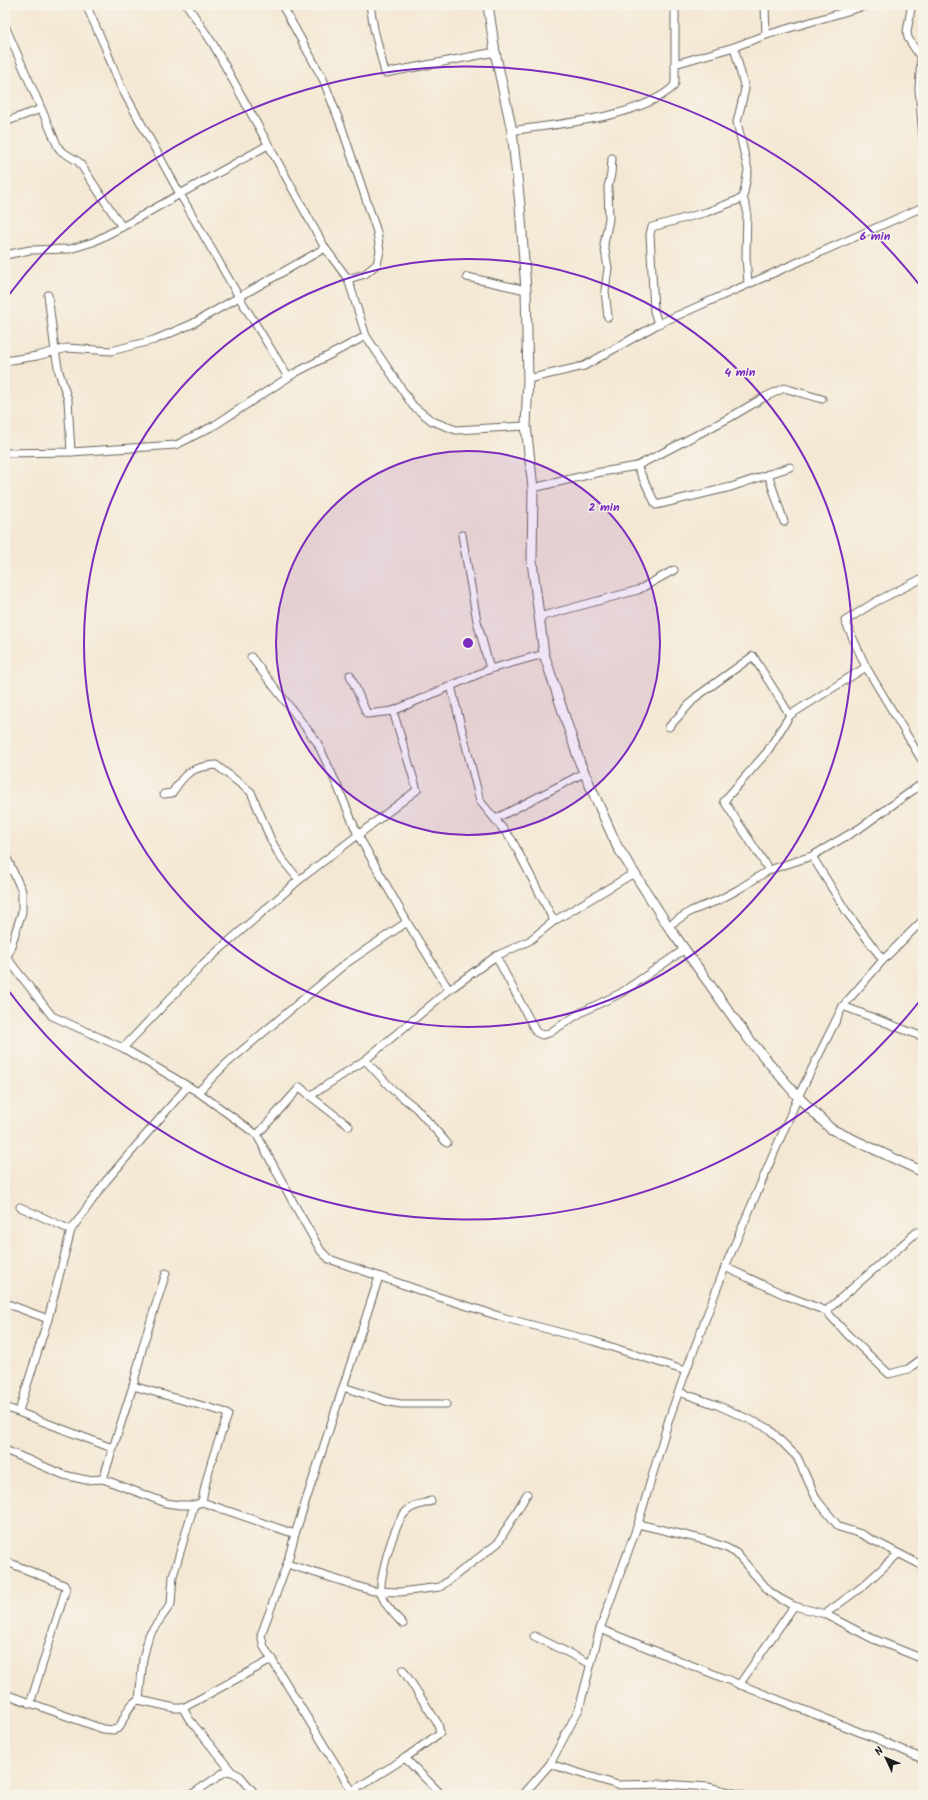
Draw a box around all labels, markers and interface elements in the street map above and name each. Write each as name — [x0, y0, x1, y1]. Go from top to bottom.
text: 6 min — [860, 227, 891, 246]
text: 4 min — [725, 363, 756, 382]
text: 2 min — [588, 498, 620, 517]
centre of rings — [461, 636, 475, 650]
north arrow — [866, 1738, 906, 1778]
text: N — [871, 1743, 888, 1761]

